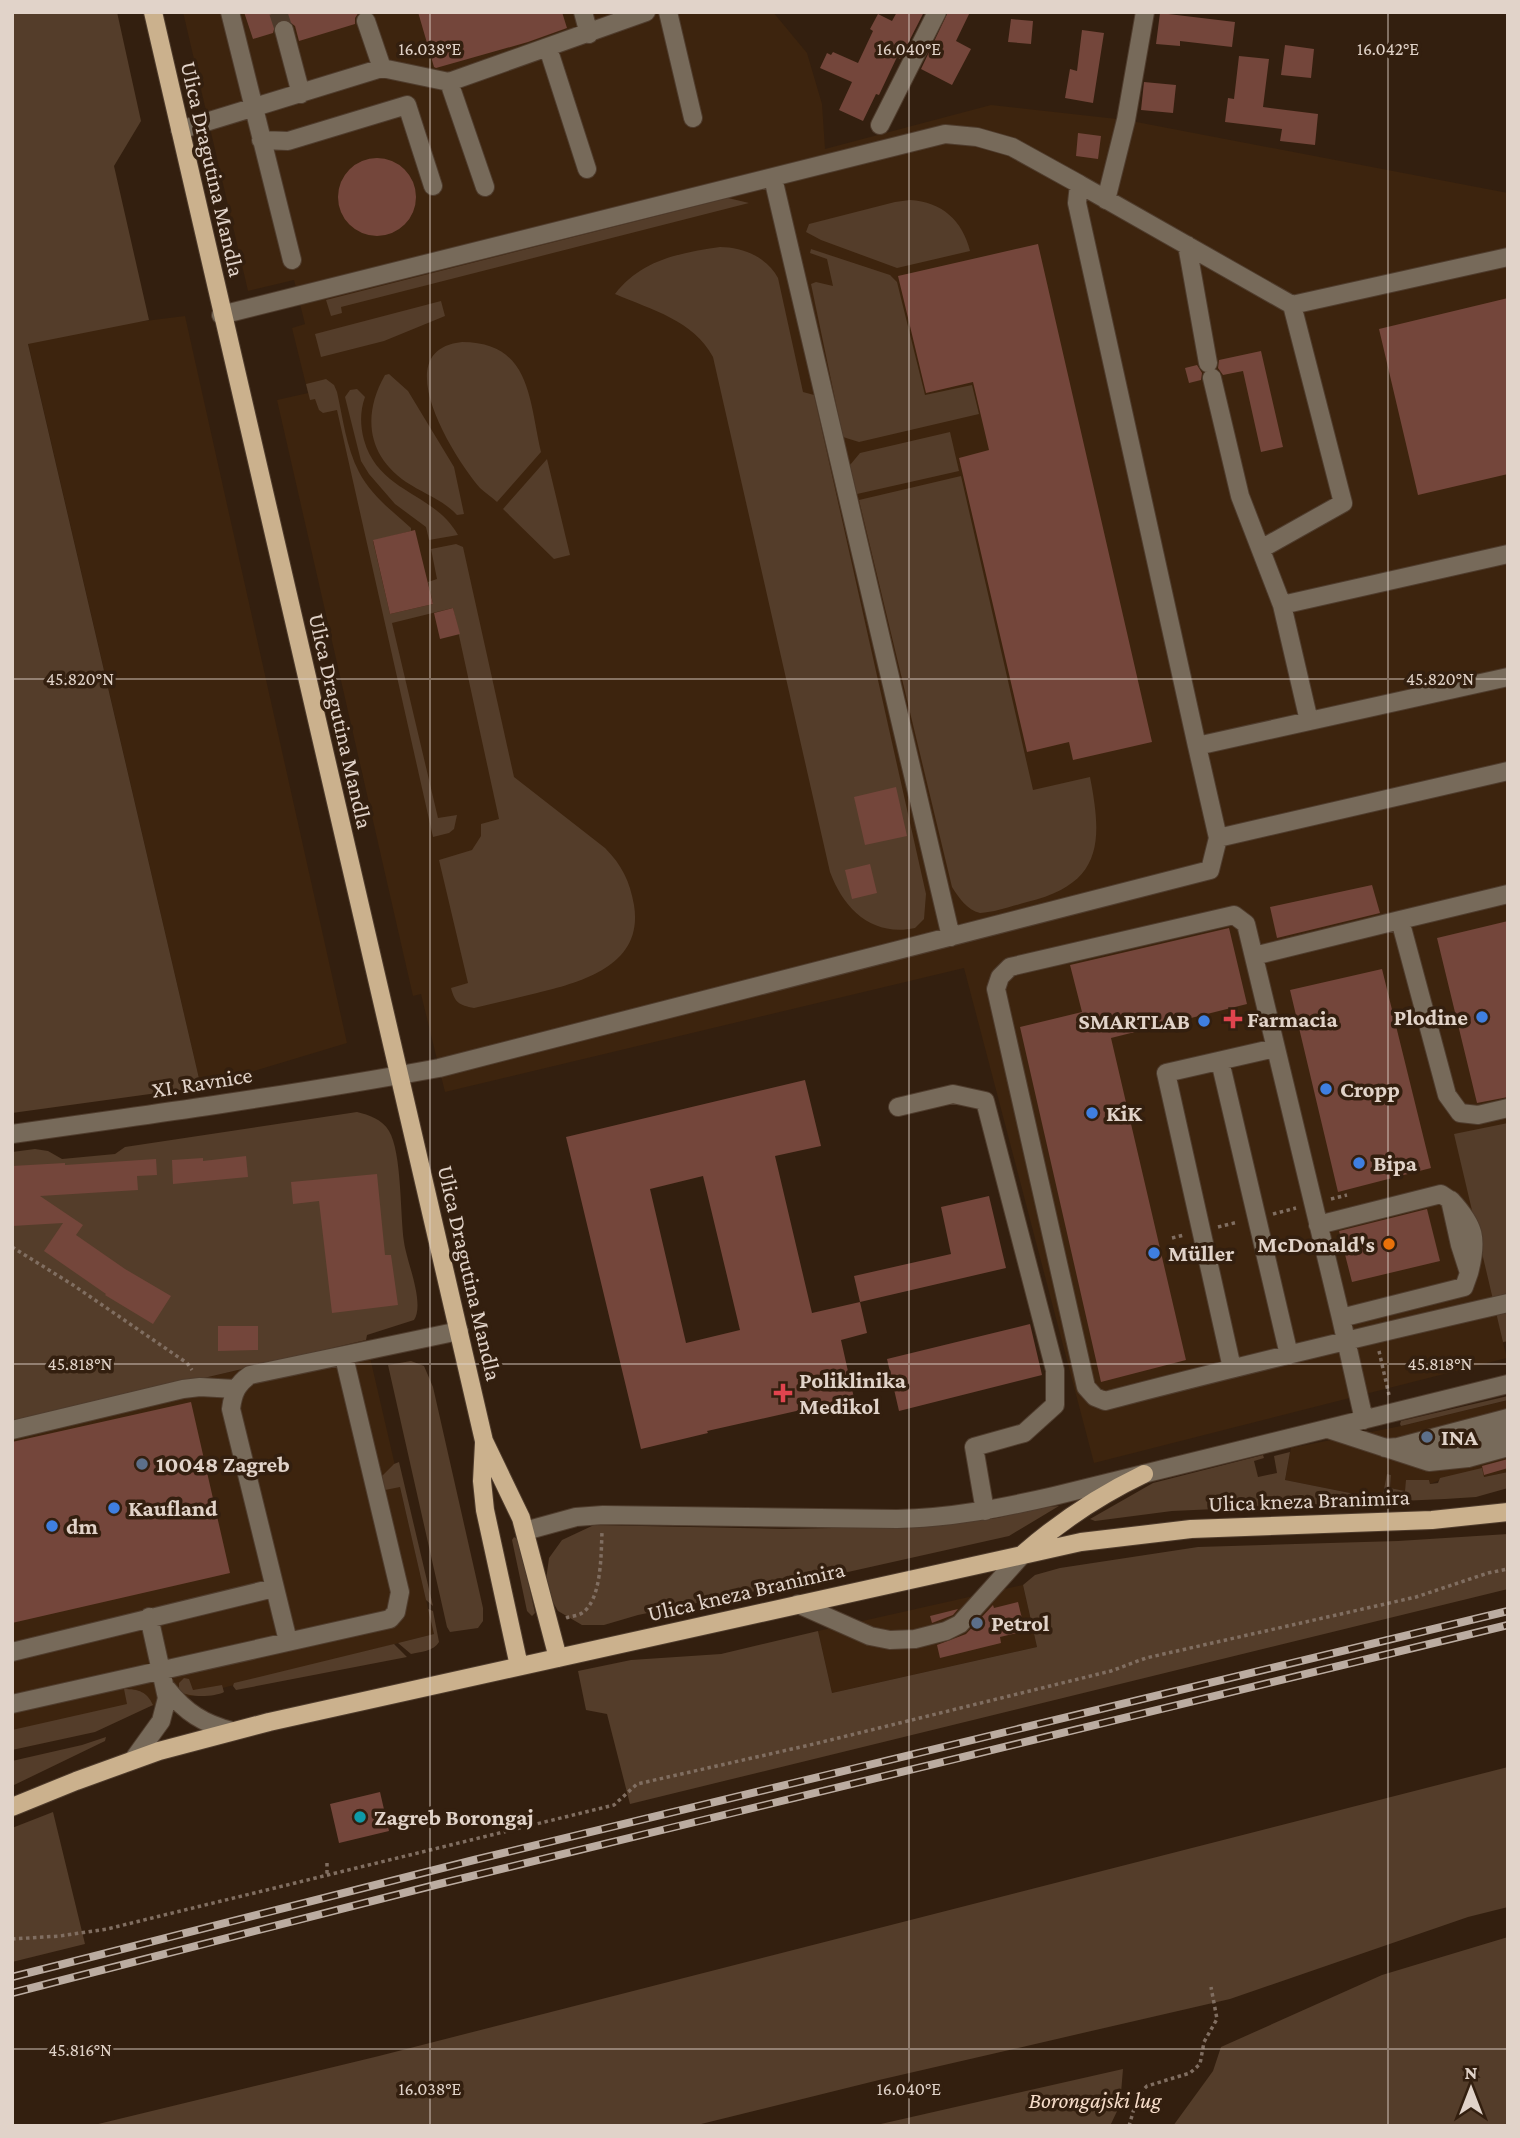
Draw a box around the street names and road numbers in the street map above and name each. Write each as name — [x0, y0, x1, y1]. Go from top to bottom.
street label: Ulica Dragutina Mandla — [176, 59, 251, 280]
street label: Ulica Dragutina Mandla — [304, 611, 379, 832]
street label: XI. Ravnice — [150, 1061, 254, 1103]
street label: Ulica Dragutina Mandla — [433, 1163, 508, 1384]
street label: Ulica kneza Branimira — [1208, 1483, 1411, 1517]
street label: Ulica kneza Branimira — [645, 1556, 848, 1626]

